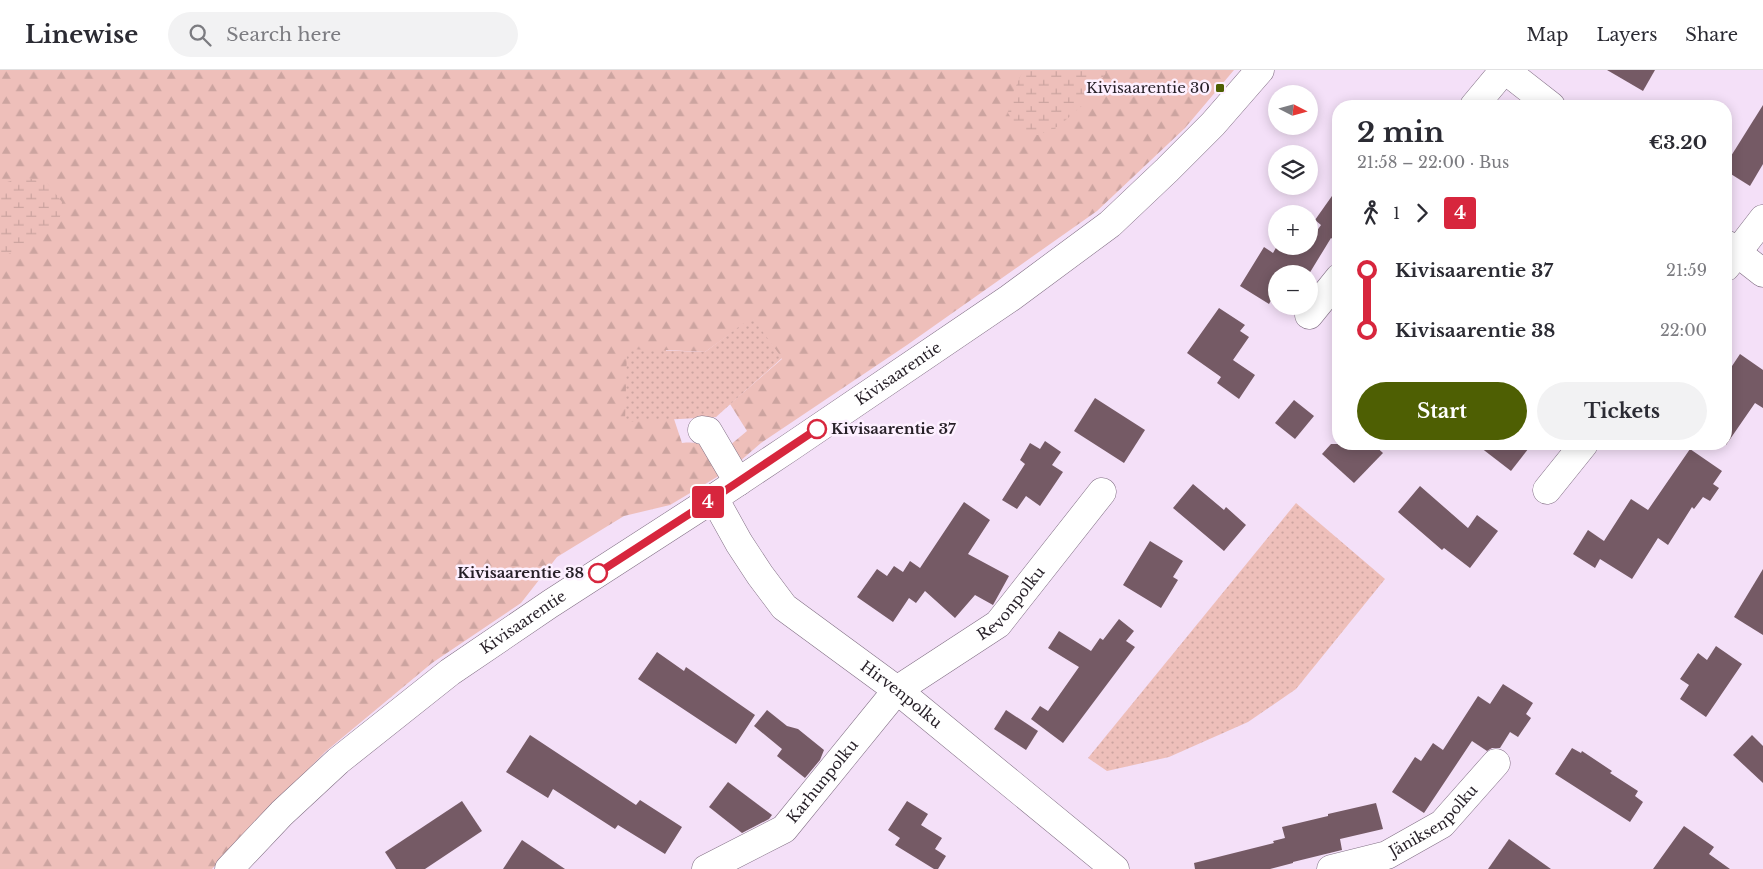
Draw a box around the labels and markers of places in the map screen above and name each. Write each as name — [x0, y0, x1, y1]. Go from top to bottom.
place label: Kivisaarentie 30 — [1086, 78, 1210, 97]
marker: Kivisaarentie 30 — [1214, 82, 1226, 94]
marker: Kivisaarentie 37 — [807, 419, 827, 439]
place label: Kivisaarentie 37 — [831, 419, 956, 438]
place label: Kivisaarentie 38 — [457, 563, 584, 582]
marker: Kivisaarentie 38 — [588, 563, 608, 583]

